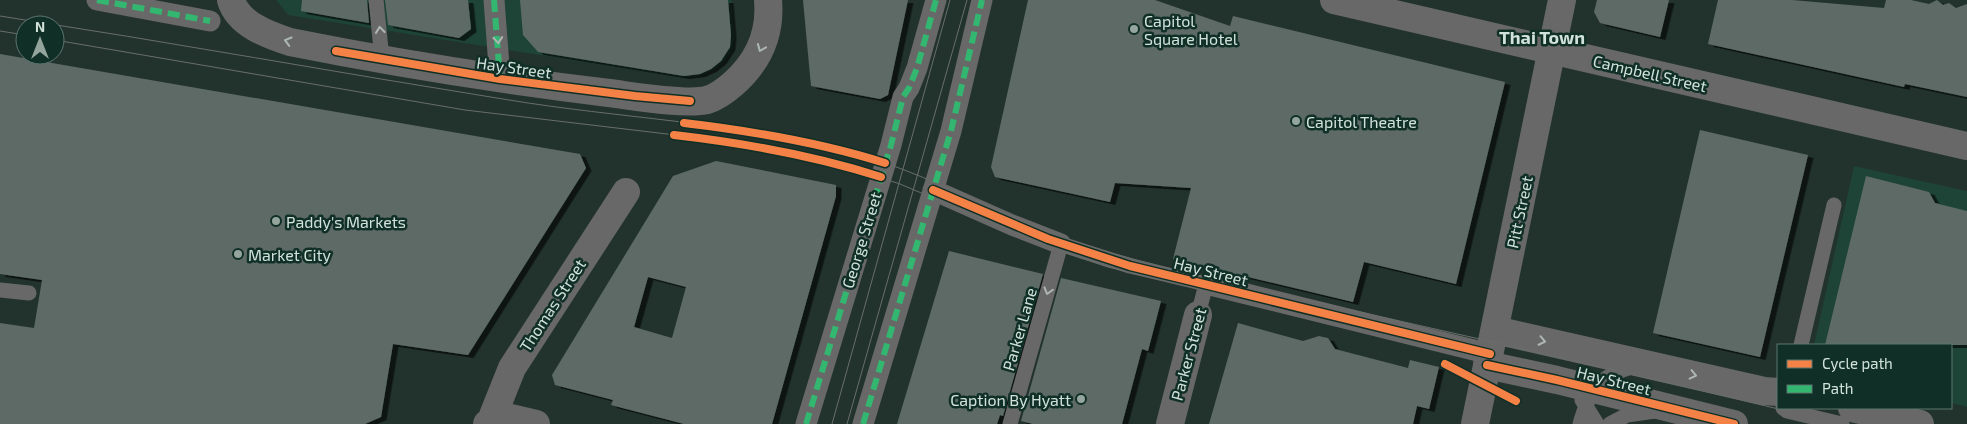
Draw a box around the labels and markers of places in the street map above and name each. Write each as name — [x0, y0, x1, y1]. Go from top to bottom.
place label: Capitol Square Hotel — [1144, 11, 1238, 48]
marker: Capitol Square Hotel — [1128, 23, 1140, 35]
place label: Capitol Theatre — [1306, 112, 1417, 131]
marker: Capitol Theatre — [1290, 115, 1302, 127]
place label: Paddy's Markets — [286, 212, 406, 231]
marker: Paddy's Markets — [270, 215, 282, 227]
place label: Market City — [248, 245, 332, 264]
marker: Market City — [232, 248, 244, 260]
place label: Caption By Hyatt — [950, 390, 1071, 409]
marker: Caption By Hyatt — [1075, 393, 1087, 405]

